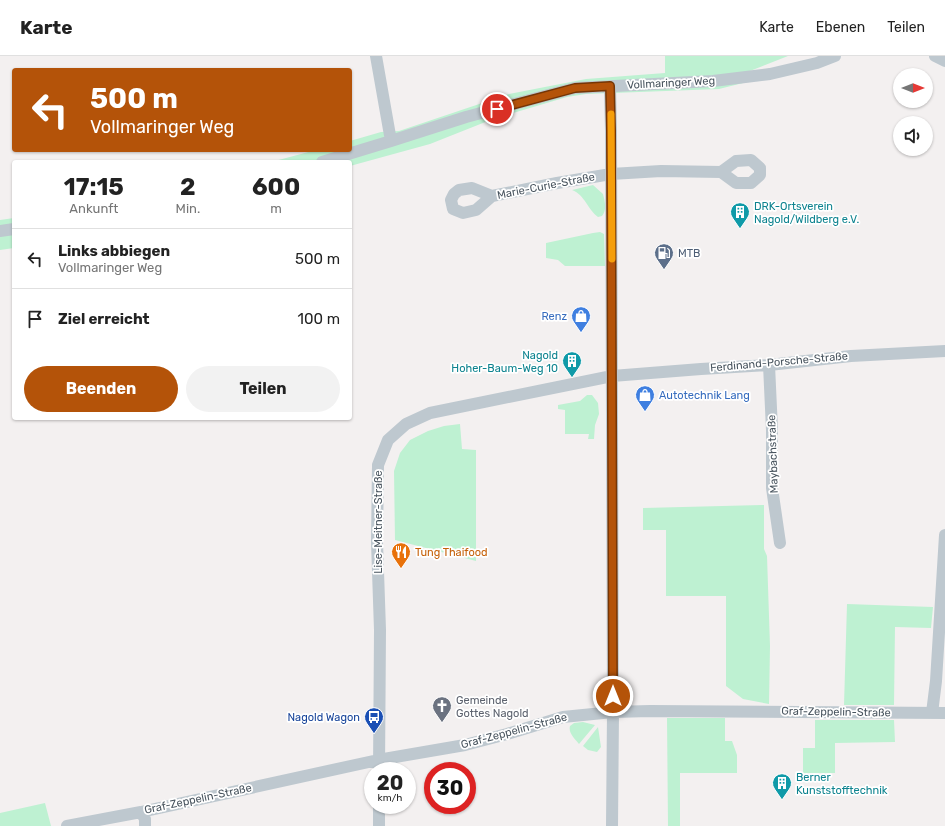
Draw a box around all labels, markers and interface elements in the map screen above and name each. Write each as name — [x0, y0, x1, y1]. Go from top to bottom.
text: Karte — [20, 16, 72, 39]
text: Karte — [759, 19, 794, 36]
text: Ebenen — [816, 19, 865, 36]
text: Teilen — [887, 19, 925, 36]
north arrow — [893, 68, 933, 108]
map controls — [893, 68, 933, 156]
street label: Vollmaringer Weg — [627, 74, 715, 92]
text: 500 m — [90, 82, 178, 115]
icon: left — [24, 84, 76, 136]
pin — [480, 92, 514, 126]
icon: arrive — [486, 98, 508, 120]
text: Vollmaringer Weg — [90, 116, 234, 138]
button: sound — [893, 116, 933, 156]
street label: Marie-Curie-Straße — [496, 170, 596, 202]
text: 17:15 — [64, 173, 124, 201]
text: 2 — [180, 173, 196, 201]
text: 600 — [252, 173, 300, 201]
place label: DRK-Ortsverein Nagold/Wildberg e.V. — [754, 200, 859, 226]
text: Ankunft — [69, 201, 118, 216]
text: Min. — [176, 201, 200, 216]
text: m — [270, 201, 282, 216]
building icon: DRK-Ortsverein Nagold/Wildberg e.V. — [729, 201, 751, 229]
text: Links abbiegen — [58, 242, 170, 260]
fuel station icon: MTB — [653, 242, 675, 270]
place label: MTB — [678, 247, 700, 260]
icon: left — [24, 248, 46, 270]
text: 500 m — [295, 250, 340, 268]
text: Vollmaringer Weg — [58, 260, 162, 275]
shop icon: Renz — [570, 305, 592, 333]
icon: arrive — [24, 308, 46, 330]
text: Ziel erreicht — [58, 310, 150, 328]
text: 100 m — [298, 310, 340, 328]
place label: Renz — [541, 310, 567, 323]
place label: Nagold Hoher-Baum-Weg 10 — [451, 349, 558, 375]
building icon: Nagold Hoher-Baum-Weg 10 — [561, 350, 583, 378]
street label: Ferdinand-Porsche-Straße — [710, 350, 848, 374]
button: Beenden — [24, 366, 178, 412]
button: Teilen — [186, 366, 340, 412]
shop icon: Autotechnik Lang — [634, 384, 656, 412]
place label: Autotechnik Lang — [659, 389, 750, 402]
street label: Maybachstraße — [765, 414, 781, 494]
street label: Lise-Meitner-Straße — [372, 470, 385, 574]
restaurant icon: Tung Thaifood — [390, 541, 412, 569]
place label: Tung Thaifood — [415, 546, 488, 559]
position arrow — [592, 675, 634, 717]
place label: Gemeinde Gottes Nagold — [456, 694, 529, 720]
church icon: Gemeinde Gottes Nagold — [431, 695, 453, 723]
street label: Graf-Zeppelin-Straße — [781, 705, 891, 719]
bus stop icon: Nagold Wagon — [363, 706, 385, 734]
place label: Nagold Wagon — [287, 711, 360, 724]
street label: Graf-Zeppelin-Straße — [460, 711, 568, 751]
speed limit sign: 30 — [424, 762, 476, 814]
text: 20 — [377, 771, 403, 795]
place label: Berner Kunststofftechnik — [796, 771, 888, 797]
building icon: Berner Kunststofftechnik — [771, 772, 793, 800]
street label: Graf-Zeppelin-Straße — [143, 781, 253, 817]
text: km/h — [378, 792, 402, 804]

